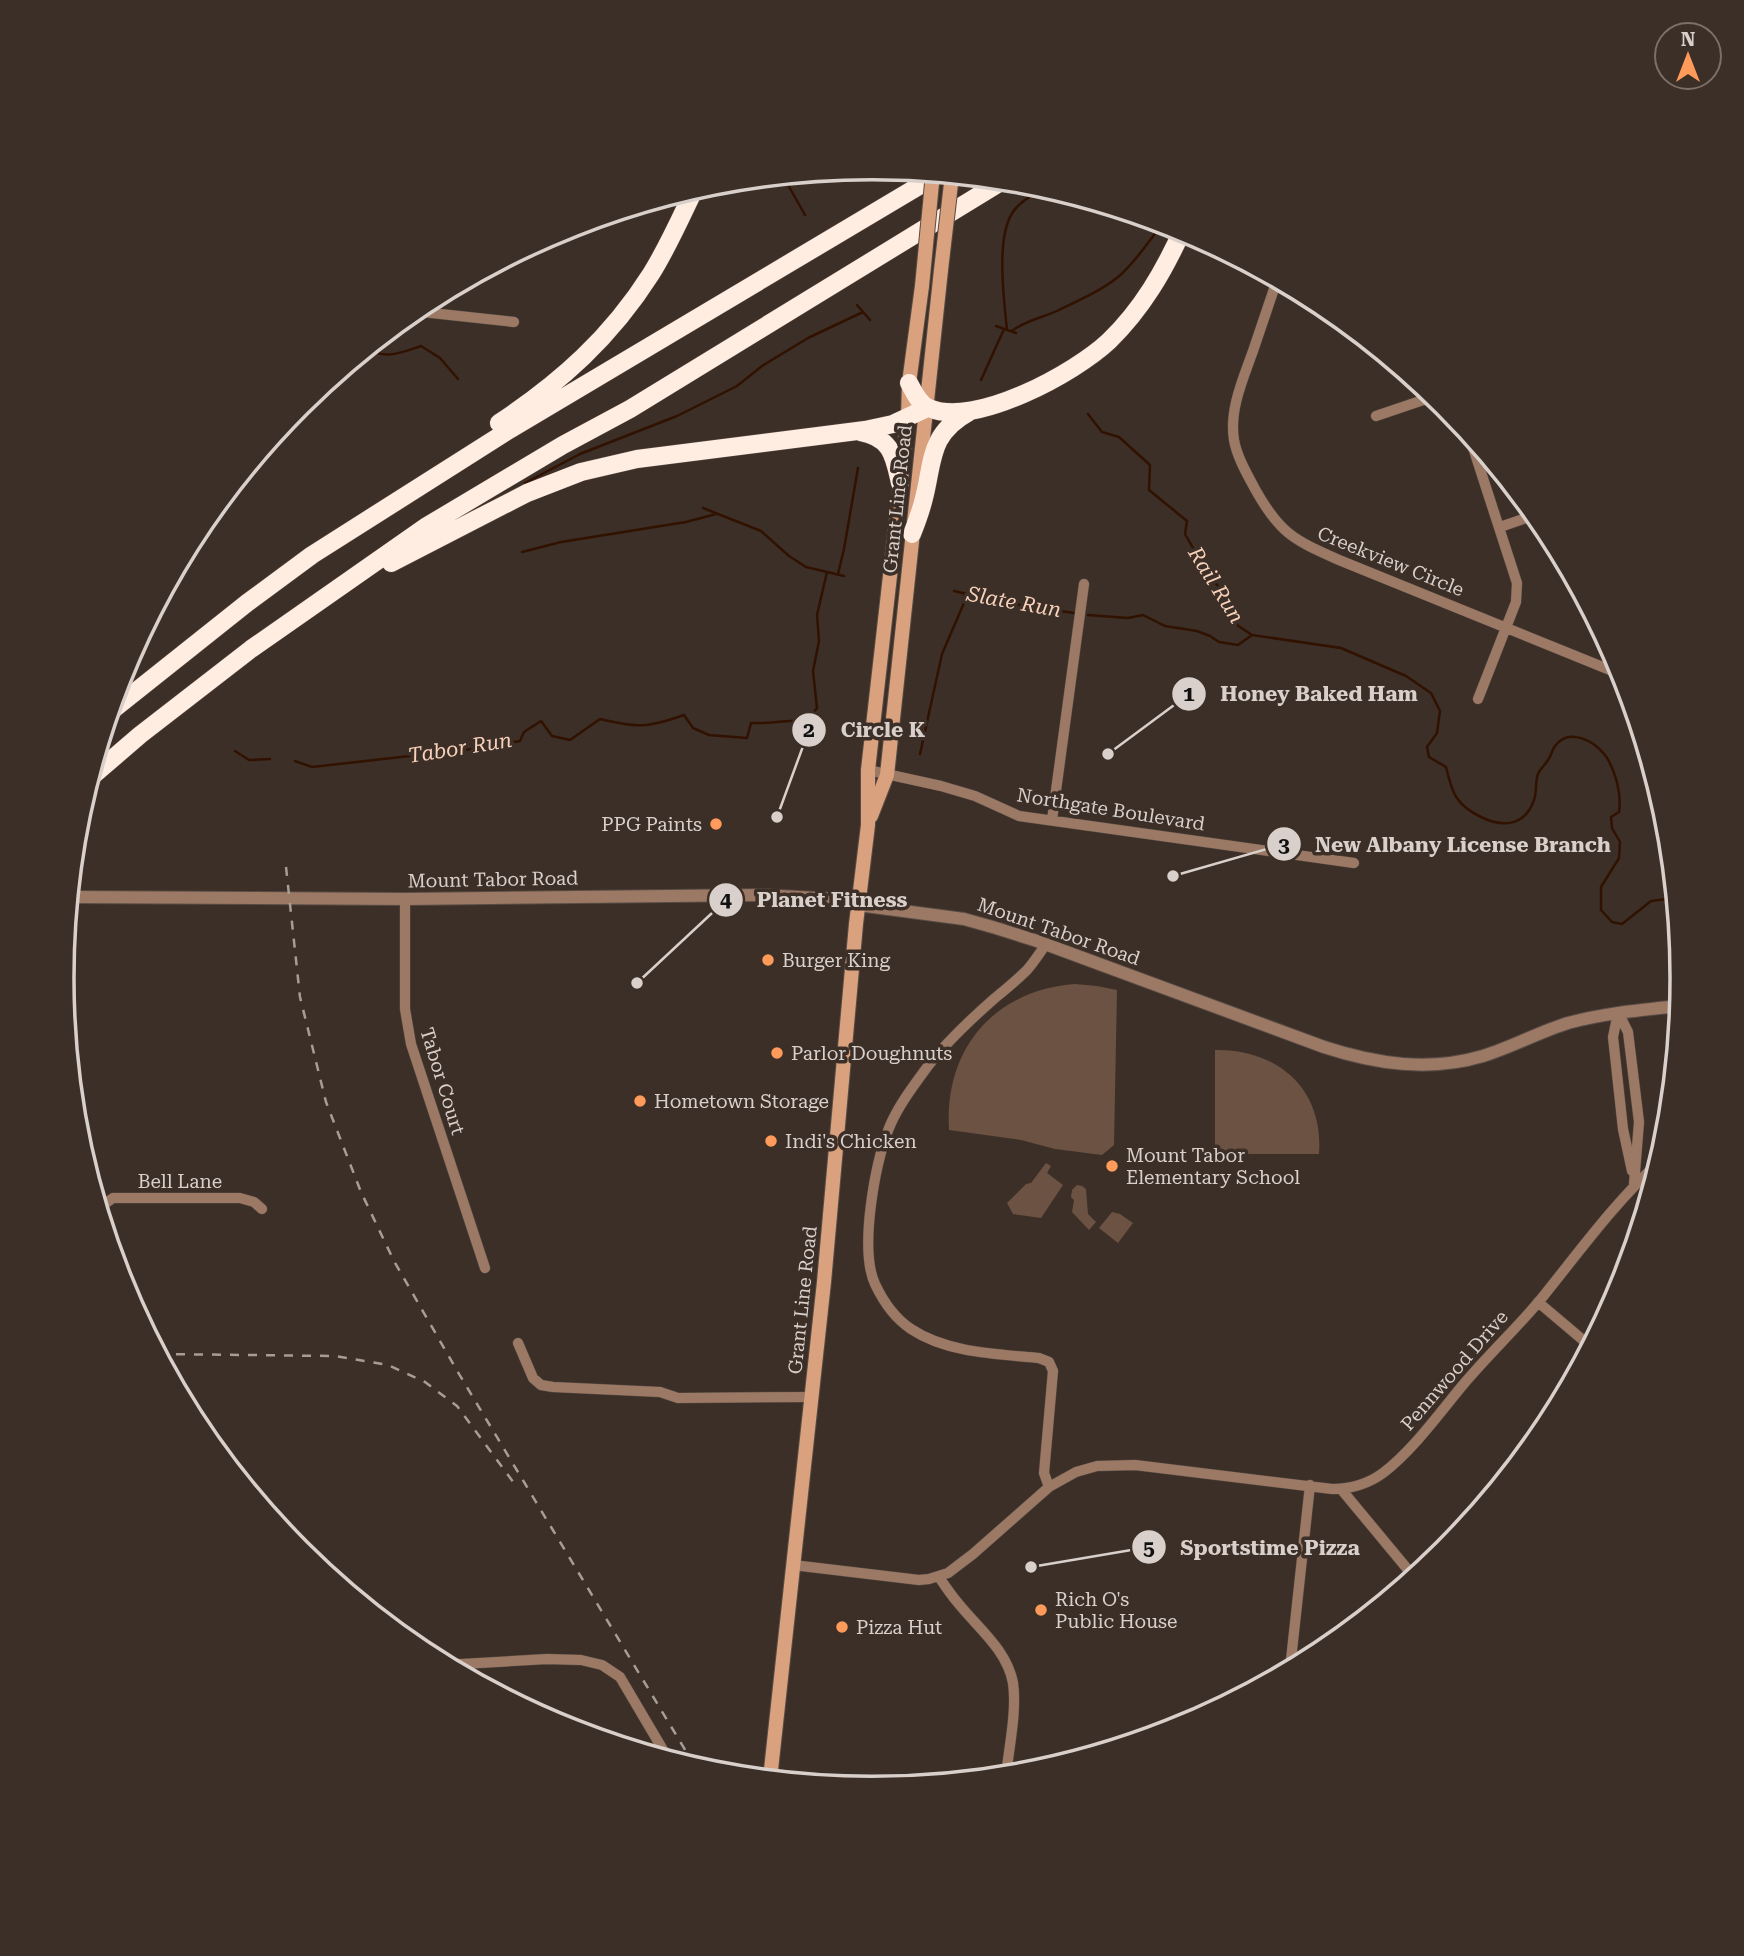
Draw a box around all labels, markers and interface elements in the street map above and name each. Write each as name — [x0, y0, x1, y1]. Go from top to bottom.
north arrow — [1653, 21, 1723, 91]
text: N — [1681, 28, 1696, 51]
street label: Grant Line Road — [878, 424, 917, 574]
street label: Creekview Circle — [1314, 522, 1468, 601]
water label: Rail Run — [1183, 542, 1249, 628]
water label: Slate Run — [964, 582, 1063, 622]
callout: Honey Baked Ham — [1171, 673, 1432, 715]
text: 1 — [1183, 682, 1195, 706]
text: Honey Baked Ham — [1220, 682, 1418, 706]
callout: Circle K — [792, 709, 939, 751]
text: 2 — [803, 718, 815, 742]
text: Circle K — [841, 718, 926, 742]
water label: Tabor Run — [406, 728, 514, 768]
street label: Northgate Boulevard — [1015, 783, 1207, 836]
place label: PPG Paints — [601, 813, 702, 836]
marker: PPG Paints — [708, 816, 724, 832]
callout: New Albany License Branch — [1266, 823, 1625, 865]
text: 3 — [1278, 833, 1290, 857]
text: New Albany License Branch — [1315, 833, 1611, 857]
street label: Mount Tabor Road — [408, 867, 578, 892]
callout: Planet Fitness — [708, 879, 922, 921]
text: 4 — [720, 888, 732, 912]
text: Planet Fitness — [757, 888, 907, 912]
street label: Mount Tabor Road — [974, 893, 1143, 970]
place label: Burger King — [782, 949, 890, 972]
marker: Burger King — [760, 952, 776, 968]
street label: Tabor Court — [415, 1025, 470, 1137]
place label: Parlor Doughnuts — [791, 1042, 952, 1065]
marker: Parlor Doughnuts — [769, 1045, 785, 1061]
place label: Hometown Storage — [654, 1090, 829, 1113]
marker: Hometown Storage — [632, 1093, 648, 1109]
place label: Indi's Chicken — [785, 1130, 917, 1153]
marker: Indi's Chicken — [763, 1133, 779, 1149]
place label: Mount Tabor Elementary School — [1126, 1144, 1300, 1189]
marker: Mount Tabor Elementary School — [1104, 1158, 1120, 1174]
street label: Bell Lane — [138, 1170, 222, 1193]
street label: Grant Line Road — [783, 1225, 822, 1375]
street label: Pennwood Drive — [1396, 1305, 1513, 1435]
callout: Sportstime Pizza — [1131, 1526, 1374, 1568]
text: 5 — [1143, 1536, 1155, 1560]
text: Sportstime Pizza — [1180, 1536, 1360, 1560]
place label: Rich O's Public House — [1055, 1588, 1177, 1633]
marker: Rich O's Public House — [1033, 1602, 1049, 1618]
place label: Pizza Hut — [856, 1616, 942, 1639]
marker: Pizza Hut — [834, 1619, 850, 1635]

